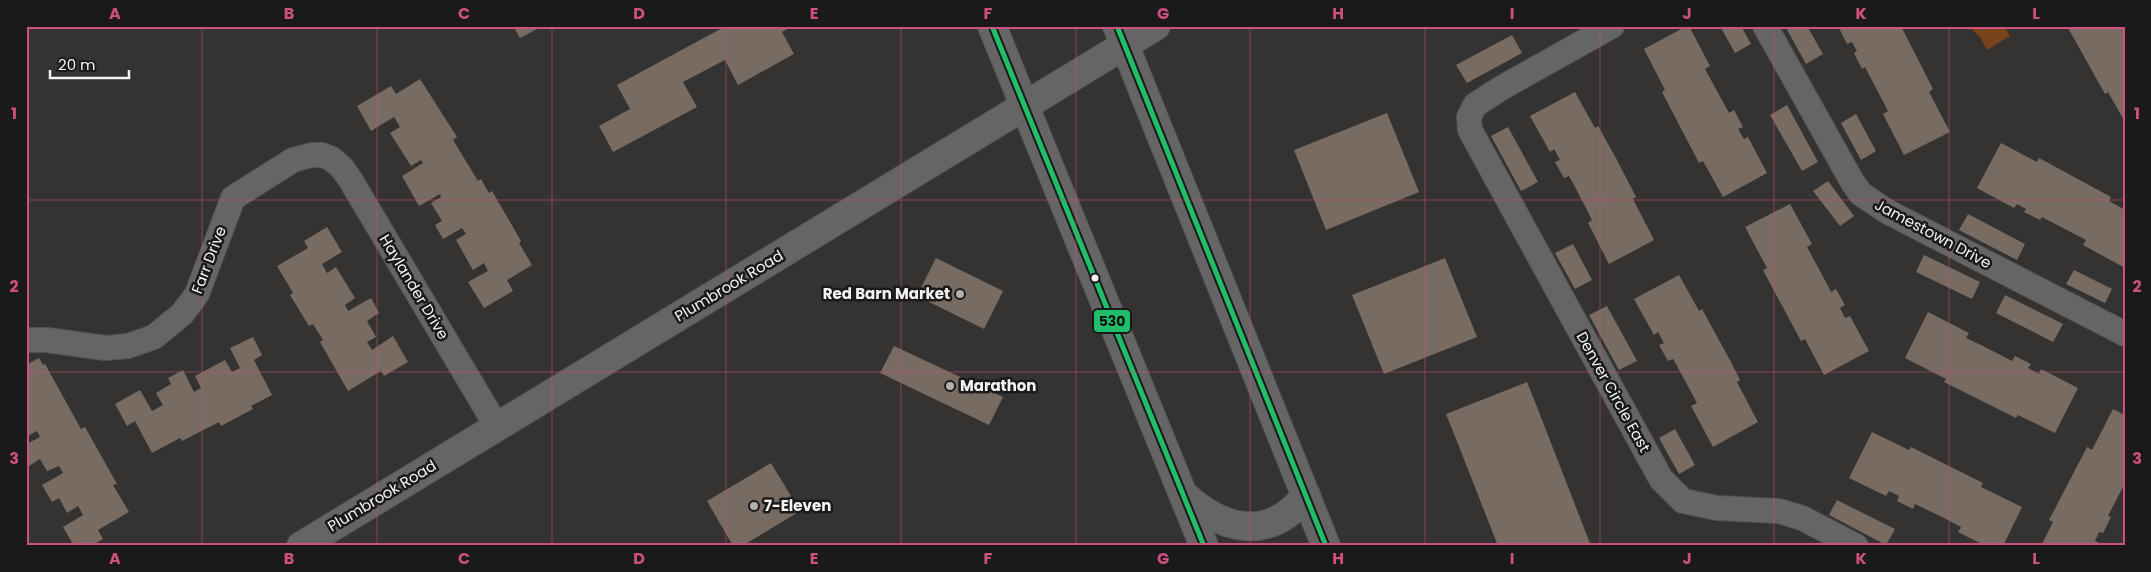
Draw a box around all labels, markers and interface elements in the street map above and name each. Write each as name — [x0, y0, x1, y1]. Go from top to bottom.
text: A — [109, 2, 121, 25]
text: B — [284, 2, 294, 25]
text: C — [458, 2, 470, 25]
text: D — [633, 2, 645, 25]
text: E — [810, 2, 818, 25]
text: F — [984, 2, 993, 25]
text: G — [1157, 2, 1169, 25]
text: H — [1332, 2, 1344, 25]
text: I — [1510, 2, 1514, 25]
text: J — [1682, 2, 1692, 25]
text: K — [1855, 2, 1867, 25]
text: L — [2032, 2, 2040, 25]
scale bar — [50, 48, 129, 80]
text: 20 m — [58, 54, 96, 75]
text: 1 — [11, 102, 17, 125]
text: 1 — [2134, 102, 2140, 125]
street label: Jamestown Drive — [1871, 194, 1995, 273]
street label: Farr Drive — [186, 223, 231, 296]
street label: Haylander Drive — [375, 230, 454, 343]
street label: Plumbrook Road — [671, 245, 787, 326]
unlabelled marker — [1090, 273, 1100, 283]
text: 2 — [9, 275, 19, 298]
text: 2 — [2132, 275, 2142, 298]
place label: Red Barn Market — [823, 283, 950, 304]
marker: Red Barn Market — [954, 288, 966, 300]
line badge: 530 — [1093, 309, 1131, 333]
text: 530 — [1099, 311, 1125, 331]
street label: Denver Circle East — [1572, 328, 1655, 456]
place label: Marathon — [960, 375, 1036, 396]
marker: Marathon — [944, 380, 956, 392]
text: 3 — [9, 447, 19, 470]
text: 3 — [2132, 447, 2142, 470]
street label: Plumbrook Road — [324, 455, 440, 536]
place label: 7-Eleven — [764, 495, 831, 516]
marker: 7-Eleven — [748, 500, 760, 512]
text: A — [109, 547, 121, 570]
text: B — [284, 547, 294, 570]
text: C — [458, 547, 470, 570]
text: D — [633, 547, 645, 570]
text: E — [810, 547, 818, 570]
text: F — [984, 547, 993, 570]
text: G — [1157, 547, 1169, 570]
text: H — [1332, 547, 1344, 570]
text: I — [1510, 547, 1514, 570]
text: J — [1682, 547, 1692, 570]
text: K — [1855, 547, 1867, 570]
text: L — [2032, 547, 2040, 570]

